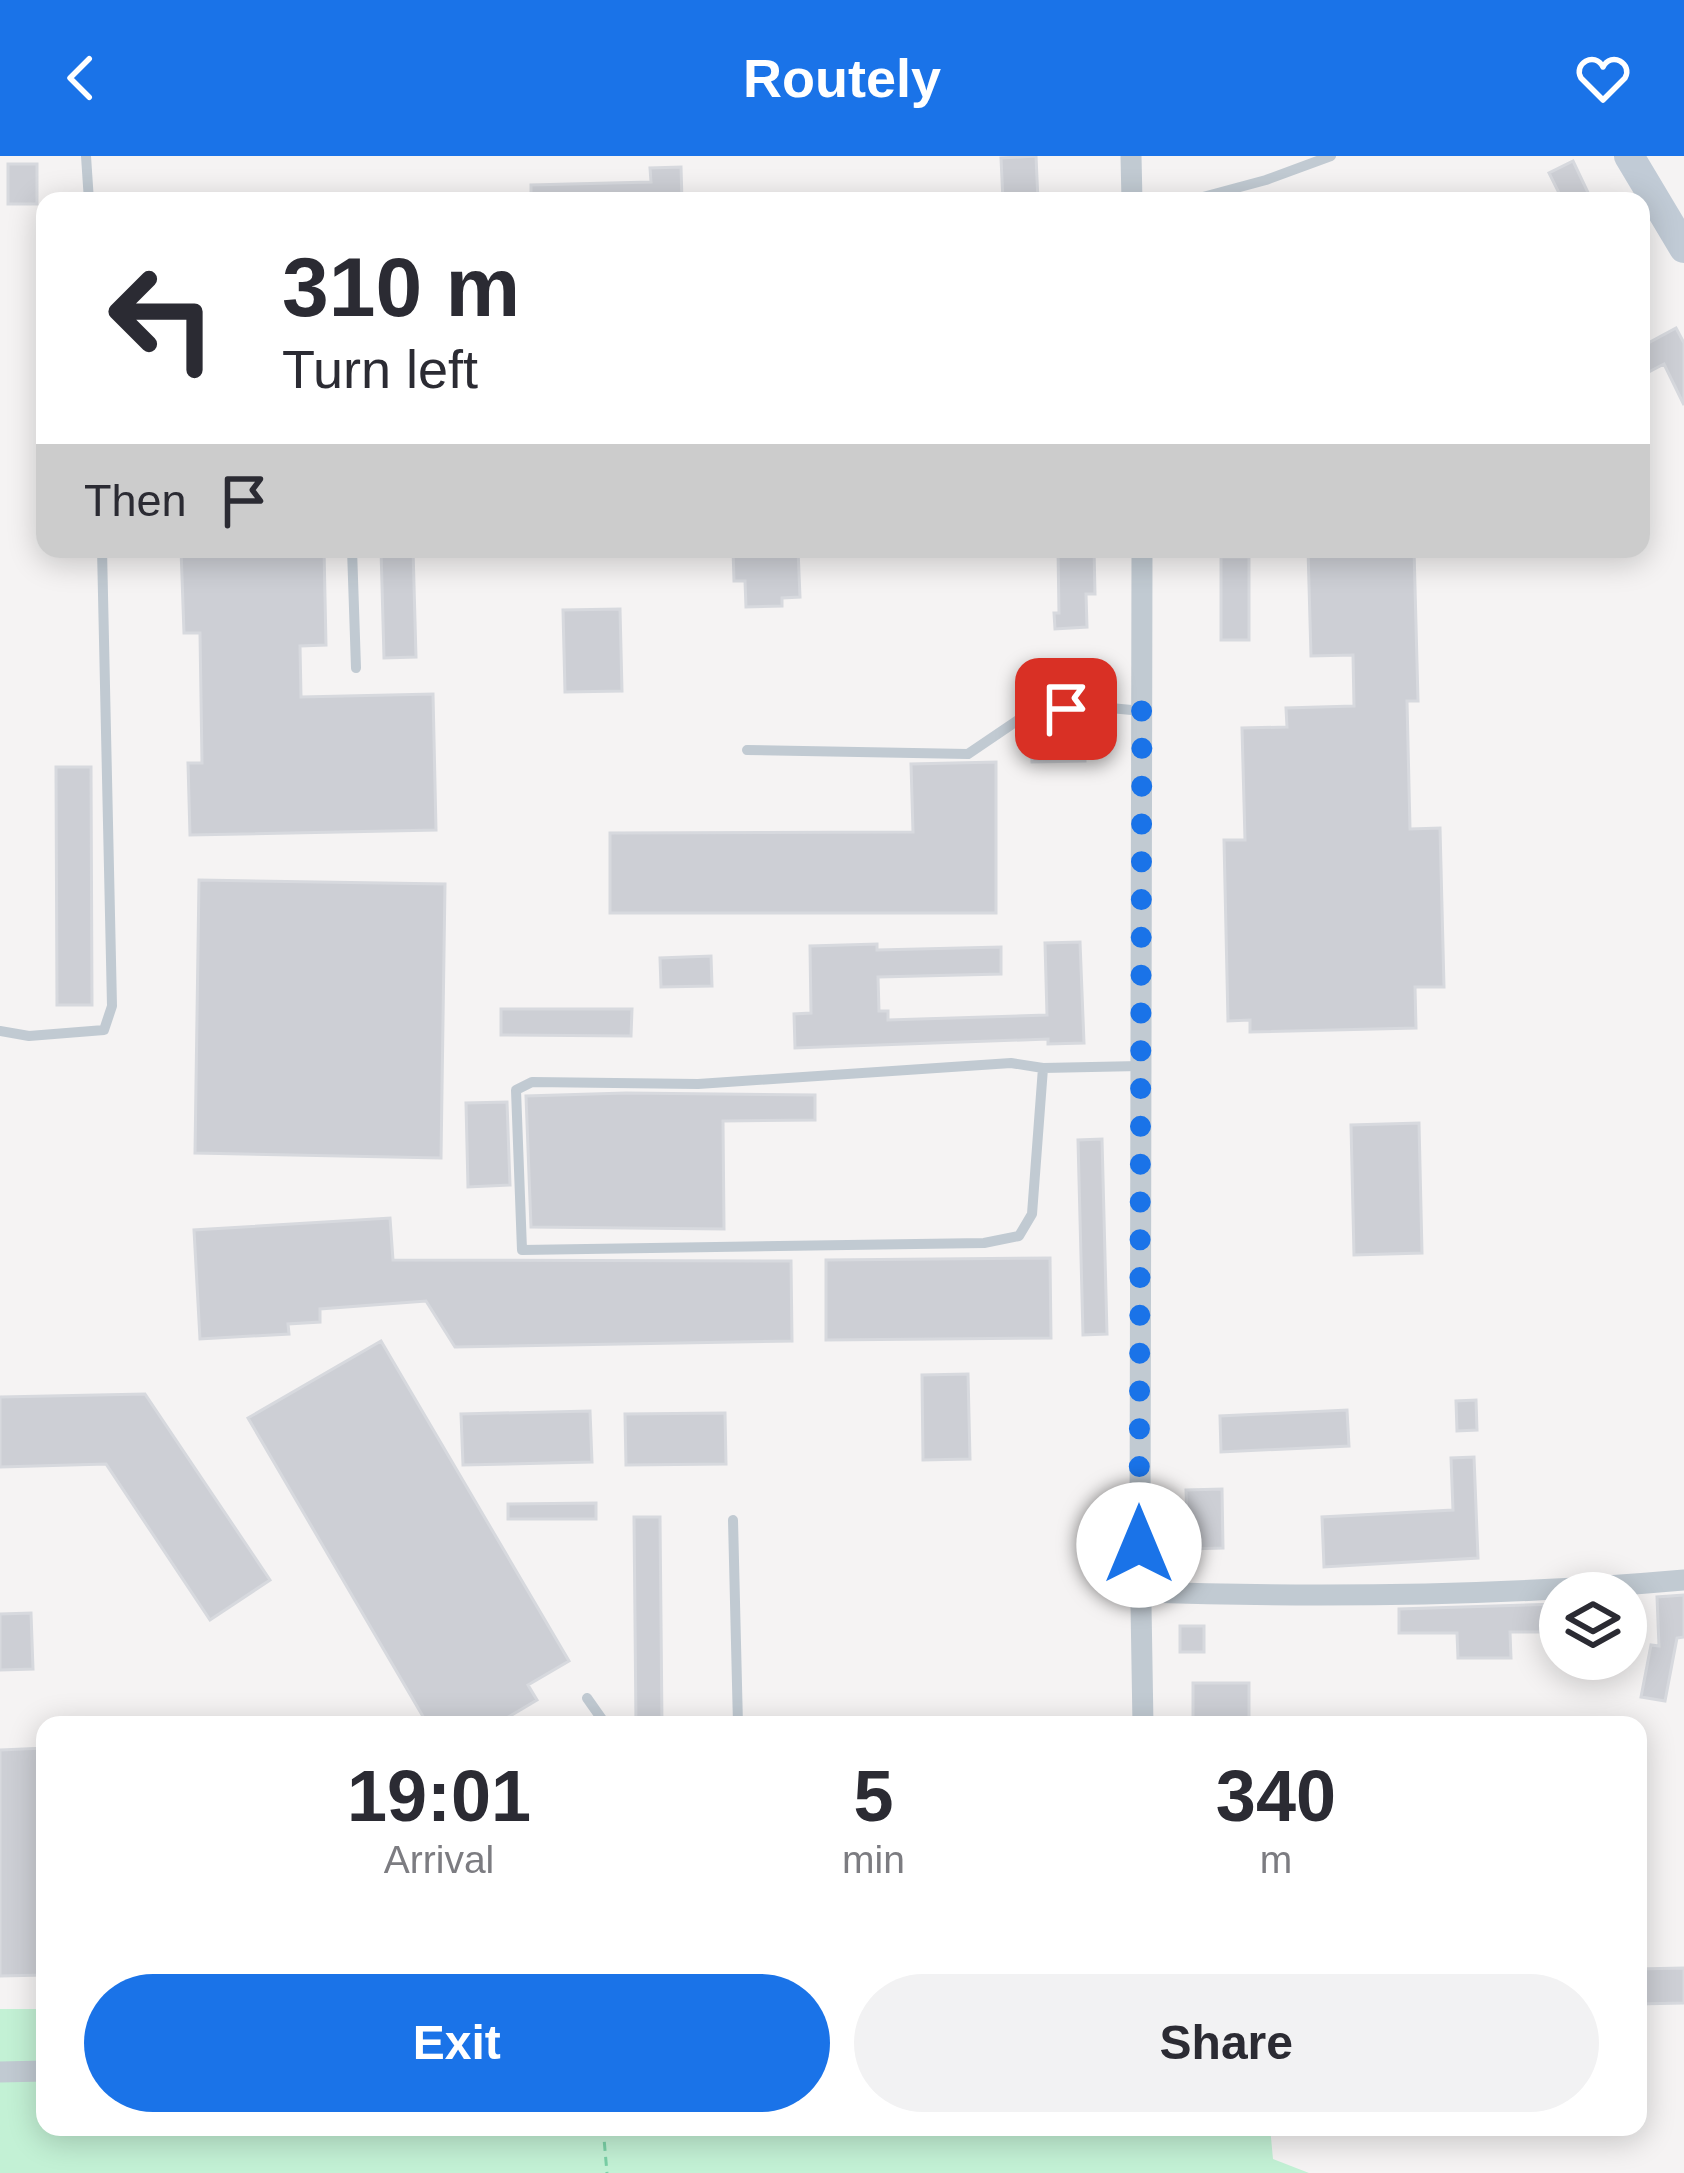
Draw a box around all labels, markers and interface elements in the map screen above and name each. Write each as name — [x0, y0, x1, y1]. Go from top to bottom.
icon: back — [48, 45, 114, 111]
icon: heart — [1570, 45, 1636, 111]
text: Routely — [743, 48, 941, 108]
icon: left — [84, 240, 240, 396]
text: 310 m — [282, 240, 520, 334]
text: Turn left — [282, 339, 478, 399]
icon: arrive — [211, 468, 277, 534]
text: Then — [84, 475, 187, 526]
pin — [1015, 658, 1117, 760]
icon: arrive — [1033, 676, 1099, 742]
position arrow — [1076, 1482, 1202, 1608]
map controls — [1539, 1572, 1647, 1680]
button: layers — [1539, 1572, 1647, 1680]
text: 19:01 — [347, 1756, 531, 1836]
text: 5 — [853, 1756, 894, 1836]
text: 340 — [1216, 1756, 1336, 1836]
text: Arrival — [384, 1838, 494, 1881]
text: min — [842, 1838, 905, 1881]
text: m — [1260, 1838, 1292, 1881]
button: Exit — [84, 1974, 830, 2112]
button: Share — [854, 1974, 1599, 2112]

